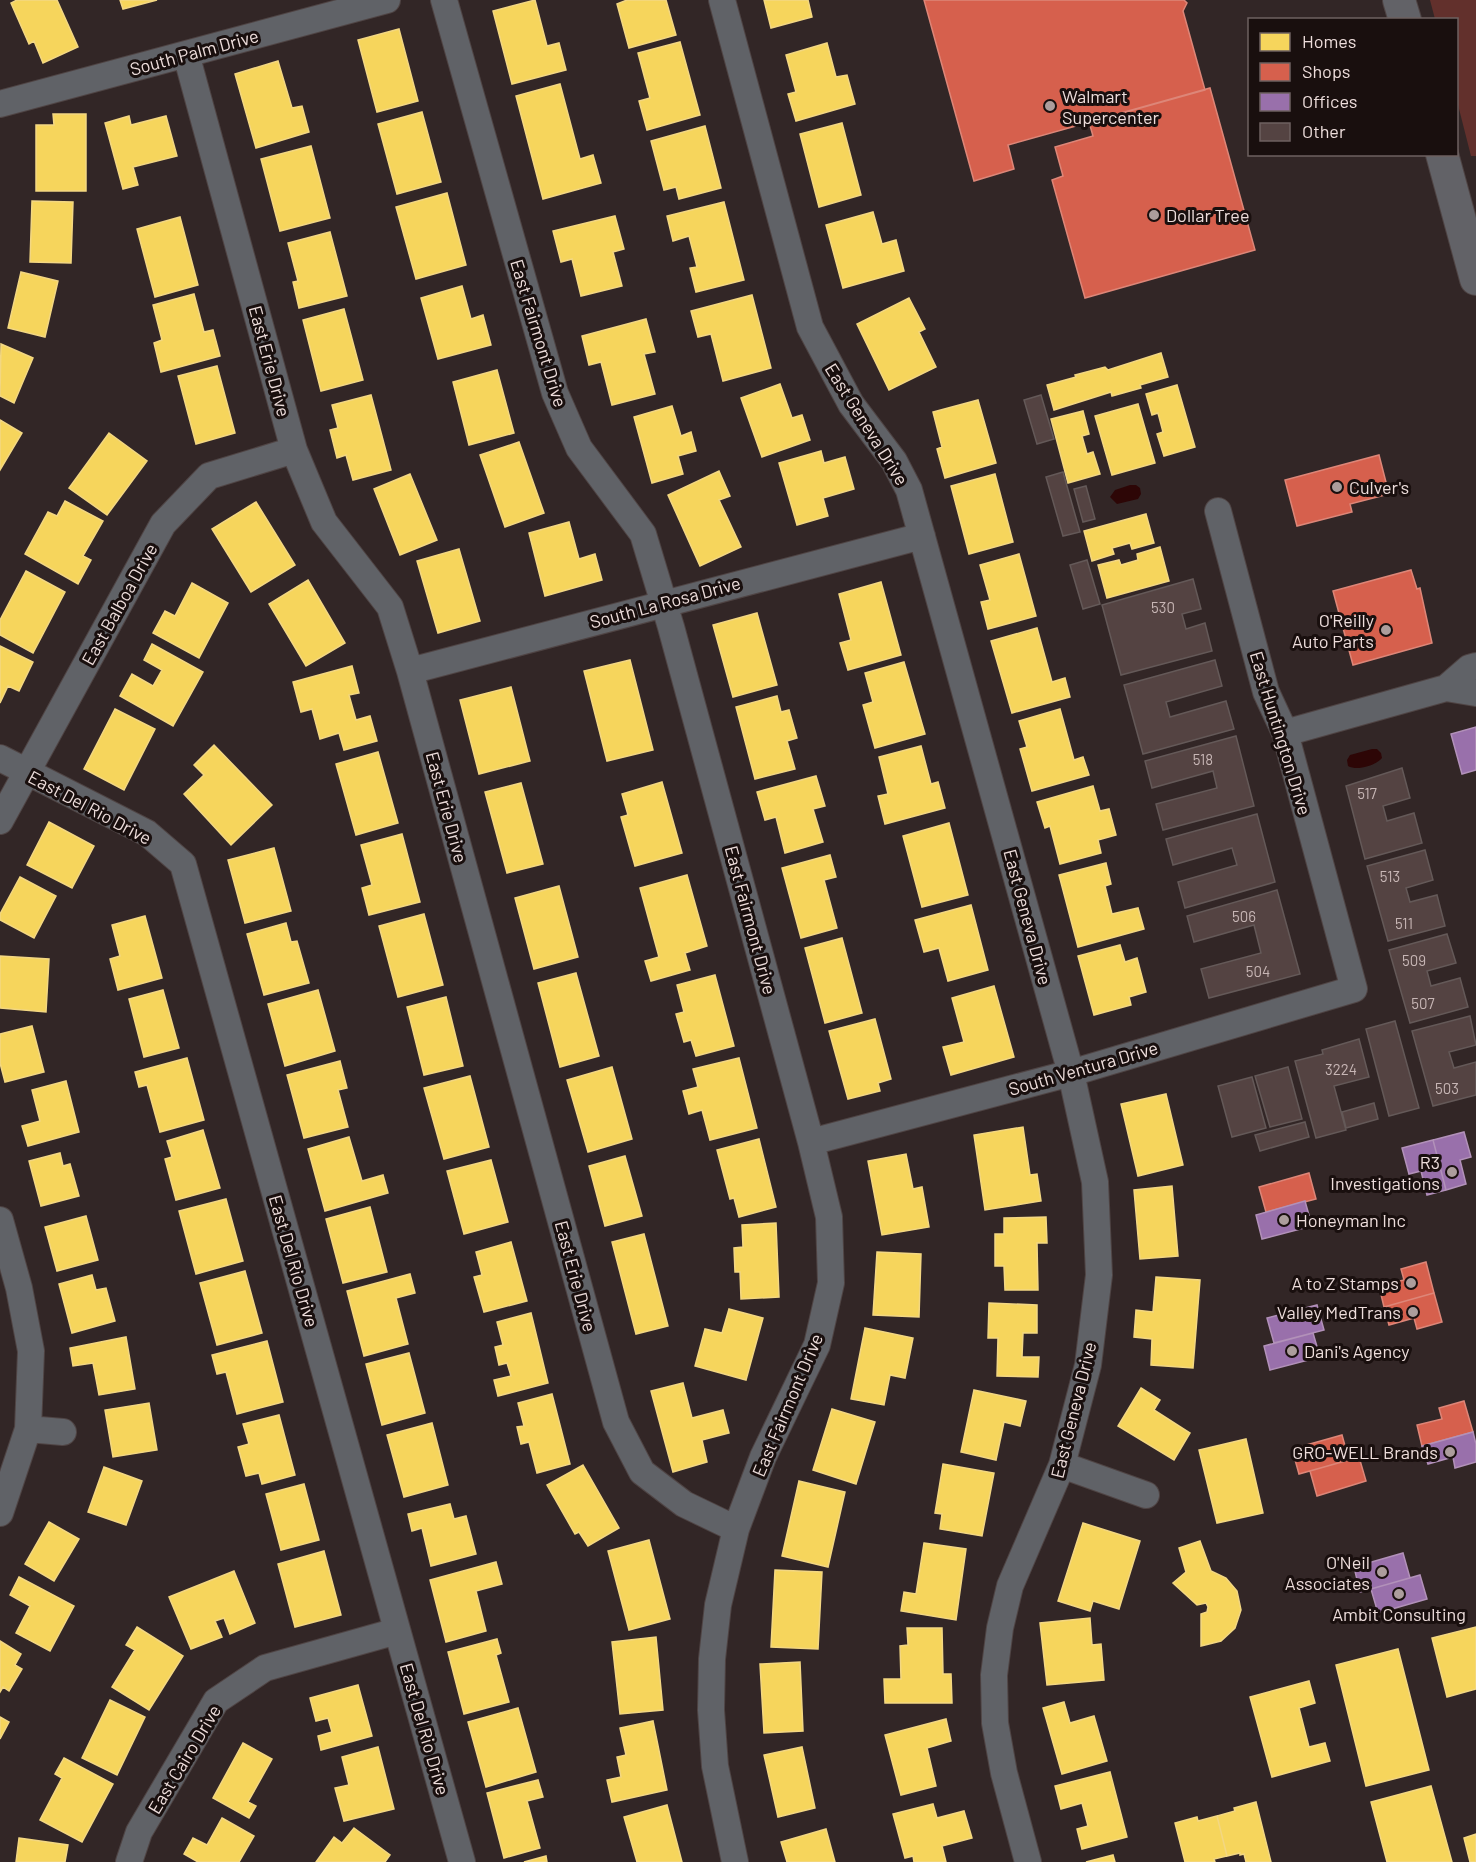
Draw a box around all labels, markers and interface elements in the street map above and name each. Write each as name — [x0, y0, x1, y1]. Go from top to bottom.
legend — [1248, 18, 1458, 156]
street label: South Palm Drive — [127, 24, 261, 80]
text: Homes — [1302, 30, 1356, 52]
text: Shops — [1302, 60, 1351, 82]
place label: Walmart Supercenter — [1062, 85, 1160, 128]
text: Offices — [1302, 90, 1358, 112]
marker: Walmart Supercenter — [1043, 99, 1057, 113]
text: Other — [1302, 120, 1346, 142]
place label: Dollar Tree — [1166, 204, 1250, 226]
marker: Dollar Tree — [1147, 208, 1161, 222]
street label: East Fairmont Drive — [506, 256, 572, 410]
street label: East Erie Drive — [245, 303, 295, 419]
street label: East Geneva Drive — [821, 359, 913, 489]
place label: Culver's — [1349, 476, 1409, 498]
marker: Culver's — [1330, 480, 1344, 494]
street label: East Balboa Drive — [76, 539, 162, 669]
street label: South La Rosa Drive — [587, 571, 743, 633]
house number: 530 — [1151, 598, 1175, 616]
place label: O'Reilly Auto Parts — [1292, 609, 1374, 652]
marker: O'Reilly Auto Parts — [1379, 623, 1393, 637]
street label: East Huntington Drive — [1246, 649, 1316, 817]
street label: East Erie Drive — [422, 749, 472, 865]
house number: 518 — [1193, 750, 1213, 768]
street label: East Del Rio Drive — [25, 765, 155, 849]
house number: 517 — [1357, 784, 1377, 802]
street label: East Fairmont Drive — [721, 843, 781, 997]
street label: East Geneva Drive — [999, 847, 1057, 987]
house number: 513 — [1380, 867, 1400, 885]
house number: 506 — [1232, 907, 1256, 925]
house number: 511 — [1395, 914, 1413, 932]
house number: 509 — [1402, 951, 1426, 969]
house number: 504 — [1246, 962, 1270, 980]
house number: 507 — [1411, 994, 1435, 1012]
street label: South Ventura Drive — [1006, 1036, 1160, 1100]
house number: 3224 — [1325, 1060, 1357, 1078]
house number: 503 — [1435, 1079, 1459, 1097]
place label: R3 Investigations — [1330, 1151, 1440, 1194]
marker: R3 Investigations — [1445, 1165, 1459, 1179]
street label: East Del Rio Drive — [265, 1192, 323, 1330]
place label: Honeyman Inc — [1296, 1209, 1406, 1231]
marker: Honeyman Inc — [1277, 1213, 1291, 1227]
street label: East Erie Drive — [551, 1218, 601, 1334]
place label: A to Z Stamps — [1292, 1272, 1399, 1294]
marker: A to Z Stamps — [1404, 1276, 1418, 1290]
place label: Valley MedTrans — [1277, 1301, 1401, 1323]
marker: Valley MedTrans — [1406, 1305, 1420, 1319]
street label: East Fairmont Drive — [747, 1330, 827, 1480]
street label: East Geneva Drive — [1045, 1340, 1101, 1480]
place label: Dani's Agency — [1304, 1340, 1410, 1362]
marker: Dani's Agency — [1285, 1344, 1299, 1358]
place label: GRO-WELL Brands — [1292, 1441, 1438, 1463]
marker: GRO-WELL Brands — [1443, 1445, 1457, 1459]
place label: O'Neil Associates — [1285, 1551, 1370, 1594]
marker: O'Neil Associates — [1375, 1565, 1389, 1579]
marker: Ambit Consulting — [1392, 1587, 1406, 1601]
place label: Ambit Consulting — [1332, 1603, 1466, 1625]
street label: East Del Rio Drive — [396, 1660, 454, 1798]
street label: East Cairo Drive — [143, 1700, 225, 1818]

